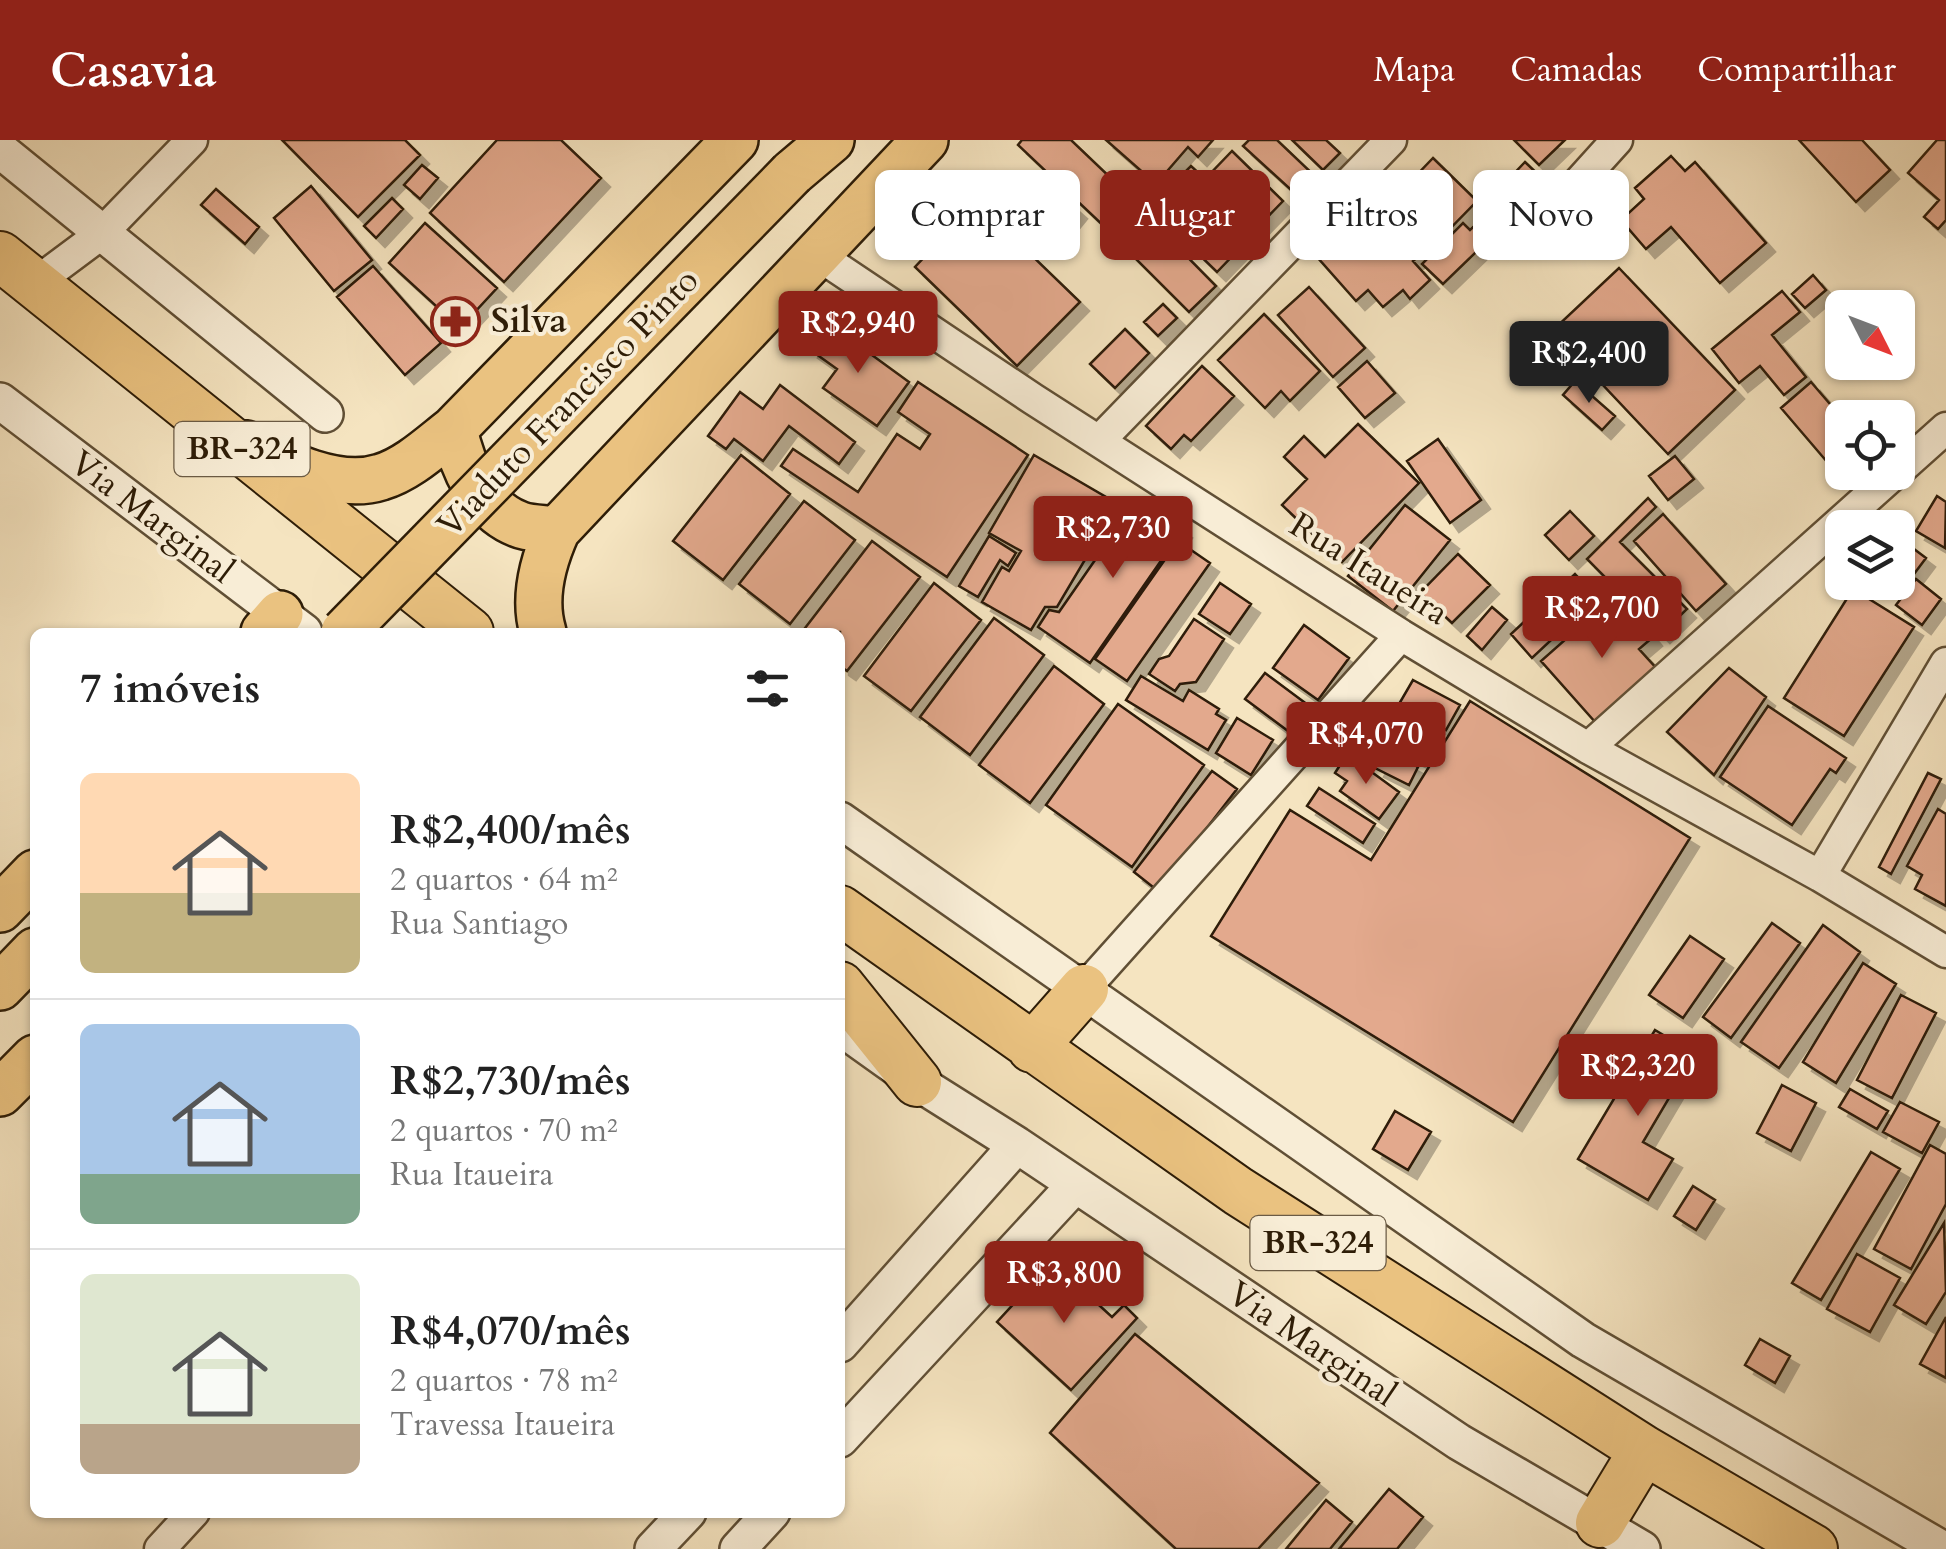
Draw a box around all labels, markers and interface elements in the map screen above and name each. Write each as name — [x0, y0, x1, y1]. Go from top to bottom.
text: Casavia — [50, 38, 217, 103]
text: Mapa — [1373, 46, 1455, 94]
text: Camadas — [1510, 46, 1642, 94]
text: Compartilhar — [1697, 46, 1896, 94]
chip: Comprar — [875, 170, 1080, 260]
chip: Alugar — [1100, 170, 1270, 260]
chip: Filtros — [1290, 170, 1453, 260]
chip: Novo — [1473, 170, 1629, 260]
street label: Viaduto Francisco Pinto — [426, 258, 710, 548]
north arrow — [1825, 290, 1915, 380]
map controls — [1825, 290, 1915, 600]
pin: R$2,940 — [766, 291, 950, 376]
pharmacy icon: Silva — [430, 295, 482, 347]
place label: Silva — [491, 297, 567, 345]
text: R$2,940 — [801, 301, 915, 345]
pin: R$2,400 — [1497, 321, 1681, 406]
text: R$2,400 — [1532, 331, 1646, 375]
button: locate — [1825, 400, 1915, 490]
road number: BR-324 — [174, 422, 310, 476]
street label: Via Marginal — [60, 439, 244, 595]
pin: R$2,730 — [1021, 496, 1205, 581]
street label: Rua Itaueira — [1280, 501, 1458, 637]
text: R$2,730 — [1056, 506, 1170, 550]
button: layers — [1825, 510, 1915, 600]
pin: R$2,700 — [1510, 576, 1694, 661]
text: R$2,700 — [1545, 586, 1659, 630]
text: 7 imóveis — [80, 660, 260, 717]
icon: filters — [740, 661, 795, 716]
pin: R$4,070 — [1274, 702, 1458, 787]
text: R$4,070 — [1309, 712, 1423, 756]
text: R$2,400/mês — [390, 801, 631, 858]
icon: home — [160, 813, 280, 933]
text: 2 quartos · 64 m² — [390, 858, 618, 902]
text: Rua Santiago — [390, 902, 568, 946]
pin: R$2,320 — [1546, 1034, 1730, 1119]
text: R$2,320 — [1581, 1044, 1695, 1088]
text: R$2,730/mês — [390, 1052, 631, 1109]
icon: home — [160, 1064, 280, 1184]
text: 2 quartos · 70 m² — [390, 1109, 618, 1153]
text: Rua Itaueira — [390, 1153, 554, 1197]
road number: BR-324 — [1250, 1216, 1386, 1270]
pin: R$3,800 — [972, 1241, 1156, 1326]
text: R$3,800 — [1007, 1251, 1121, 1295]
street label: Via Marginal — [1218, 1270, 1406, 1418]
text: R$4,070/mês — [390, 1302, 631, 1359]
icon: home — [160, 1314, 280, 1434]
text: 2 quartos · 78 m² — [390, 1359, 618, 1403]
text: Travessa Itaueira — [390, 1403, 615, 1447]

